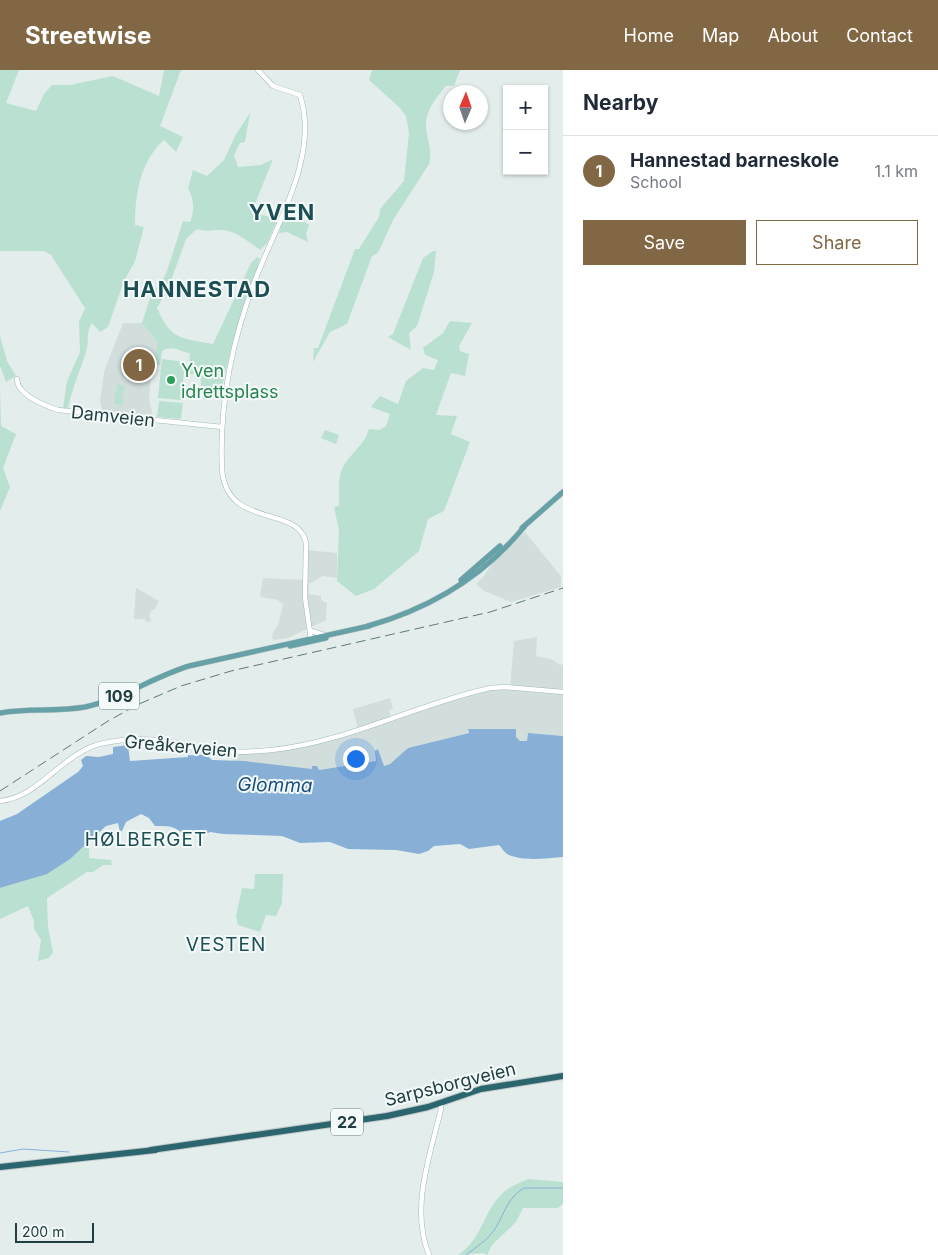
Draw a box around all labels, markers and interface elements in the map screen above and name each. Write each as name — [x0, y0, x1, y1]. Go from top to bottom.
text: Streetwise — [25, 21, 151, 50]
text: Home — [624, 25, 674, 46]
text: Map — [702, 25, 739, 46]
text: About — [767, 25, 818, 46]
text: Contact — [846, 25, 913, 46]
north arrow — [443, 85, 488, 130]
map controls — [503, 85, 548, 175]
button: + — [503, 85, 548, 130]
text: Nearby — [583, 90, 658, 115]
button: − — [503, 130, 548, 175]
text: Hannestad barneskole — [630, 149, 839, 172]
text: 1 — [596, 161, 602, 181]
text: 1.1 km — [874, 161, 918, 181]
text: School — [630, 172, 682, 192]
district label: YVEN — [249, 199, 315, 225]
button: Save — [583, 220, 746, 265]
button: Share — [756, 220, 918, 265]
district label: HANNESTAD — [123, 276, 271, 302]
pin: 1 — [123, 346, 155, 384]
place label: Yven idrettsplass — [181, 360, 279, 402]
marker: Yven idrettsplass — [165, 374, 177, 386]
street label: Damveien — [70, 401, 156, 431]
road number: 109 — [99, 682, 139, 710]
street label: Greåkerveien — [124, 731, 238, 761]
your location — [343, 746, 369, 772]
water label: Glomma — [237, 773, 313, 797]
district label: HØLBERGET — [85, 828, 207, 851]
district label: VESTEN — [186, 933, 266, 956]
street label: Sarpsborgveien — [382, 1058, 518, 1110]
road number: 22 — [331, 1108, 363, 1136]
scale bar — [15, 1220, 94, 1243]
text: 200 m — [22, 1223, 64, 1240]

